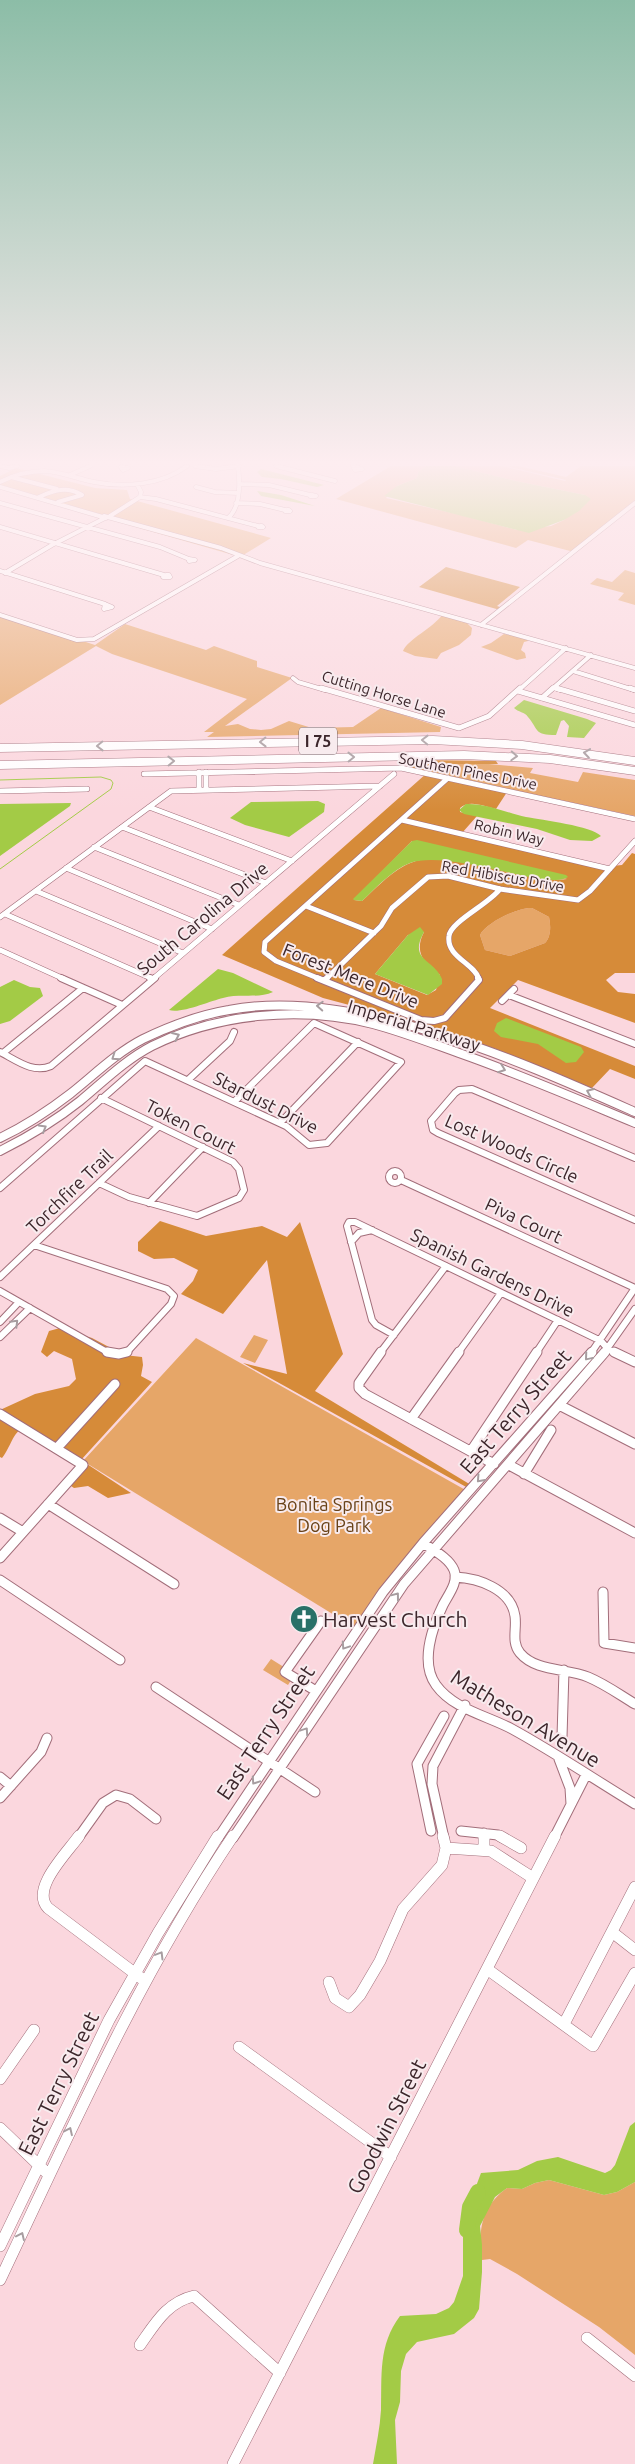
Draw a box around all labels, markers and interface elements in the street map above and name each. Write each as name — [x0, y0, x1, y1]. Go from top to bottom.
street label: Cutting Horse Lane — [320, 667, 448, 721]
road number: I 75 — [299, 728, 337, 754]
one-way arrow — [421, 734, 429, 745]
one-way arrow — [258, 737, 266, 747]
one-way arrow — [96, 740, 104, 751]
one-way arrow — [583, 748, 591, 759]
street label: Southern Pines Drive — [397, 749, 539, 793]
one-way arrow — [510, 751, 518, 762]
one-way arrow — [348, 752, 355, 762]
one-way arrow — [168, 756, 175, 766]
street label: Robin Way — [472, 816, 546, 848]
street label: South Carolina Drive — [133, 857, 271, 979]
street label: Red Hibiscus Drive — [441, 857, 565, 895]
street label: Forest Mere Drive — [280, 939, 422, 1011]
street label: Imperial Parkway — [345, 995, 483, 1055]
one-way arrow — [315, 1001, 323, 1012]
one-way arrow — [171, 1031, 180, 1042]
one-way arrow — [112, 1051, 121, 1060]
one-way arrow — [497, 1063, 506, 1073]
street label: Stardust Drive — [210, 1067, 322, 1137]
one-way arrow — [586, 1088, 595, 1099]
street label: Token Court — [143, 1095, 239, 1157]
street label: Lost Woods Circle — [442, 1110, 582, 1186]
one-way arrow — [38, 1124, 47, 1134]
street label: Torchfire Trail — [22, 1145, 116, 1237]
street label: Piva Court — [482, 1193, 566, 1247]
street label: Spanish Gardens Drive — [408, 1224, 578, 1320]
one-way arrow — [9, 1320, 18, 1329]
street label: East Terry Street — [454, 1344, 576, 1478]
one-way arrow — [584, 1352, 593, 1361]
one-way arrow — [477, 1474, 486, 1483]
park label: Bonita Springs Dog Park — [276, 1494, 392, 1535]
one-way arrow — [390, 1592, 399, 1602]
church icon: Harvest Church — [289, 1604, 319, 1634]
place label: Harvest Church — [323, 1607, 467, 1631]
one-way arrow — [342, 1641, 352, 1650]
street label: East Terry Street — [211, 1660, 319, 1804]
street label: Matheson Avenue — [447, 1664, 605, 1772]
one-way arrow — [299, 1727, 308, 1736]
one-way arrow — [252, 1776, 261, 1785]
one-way arrow — [154, 1952, 164, 1961]
street label: East Terry Street — [13, 2007, 103, 2159]
street label: Goodwin Street — [342, 2055, 430, 2197]
one-way arrow — [63, 2127, 73, 2136]
one-way arrow — [14, 2232, 25, 2241]

